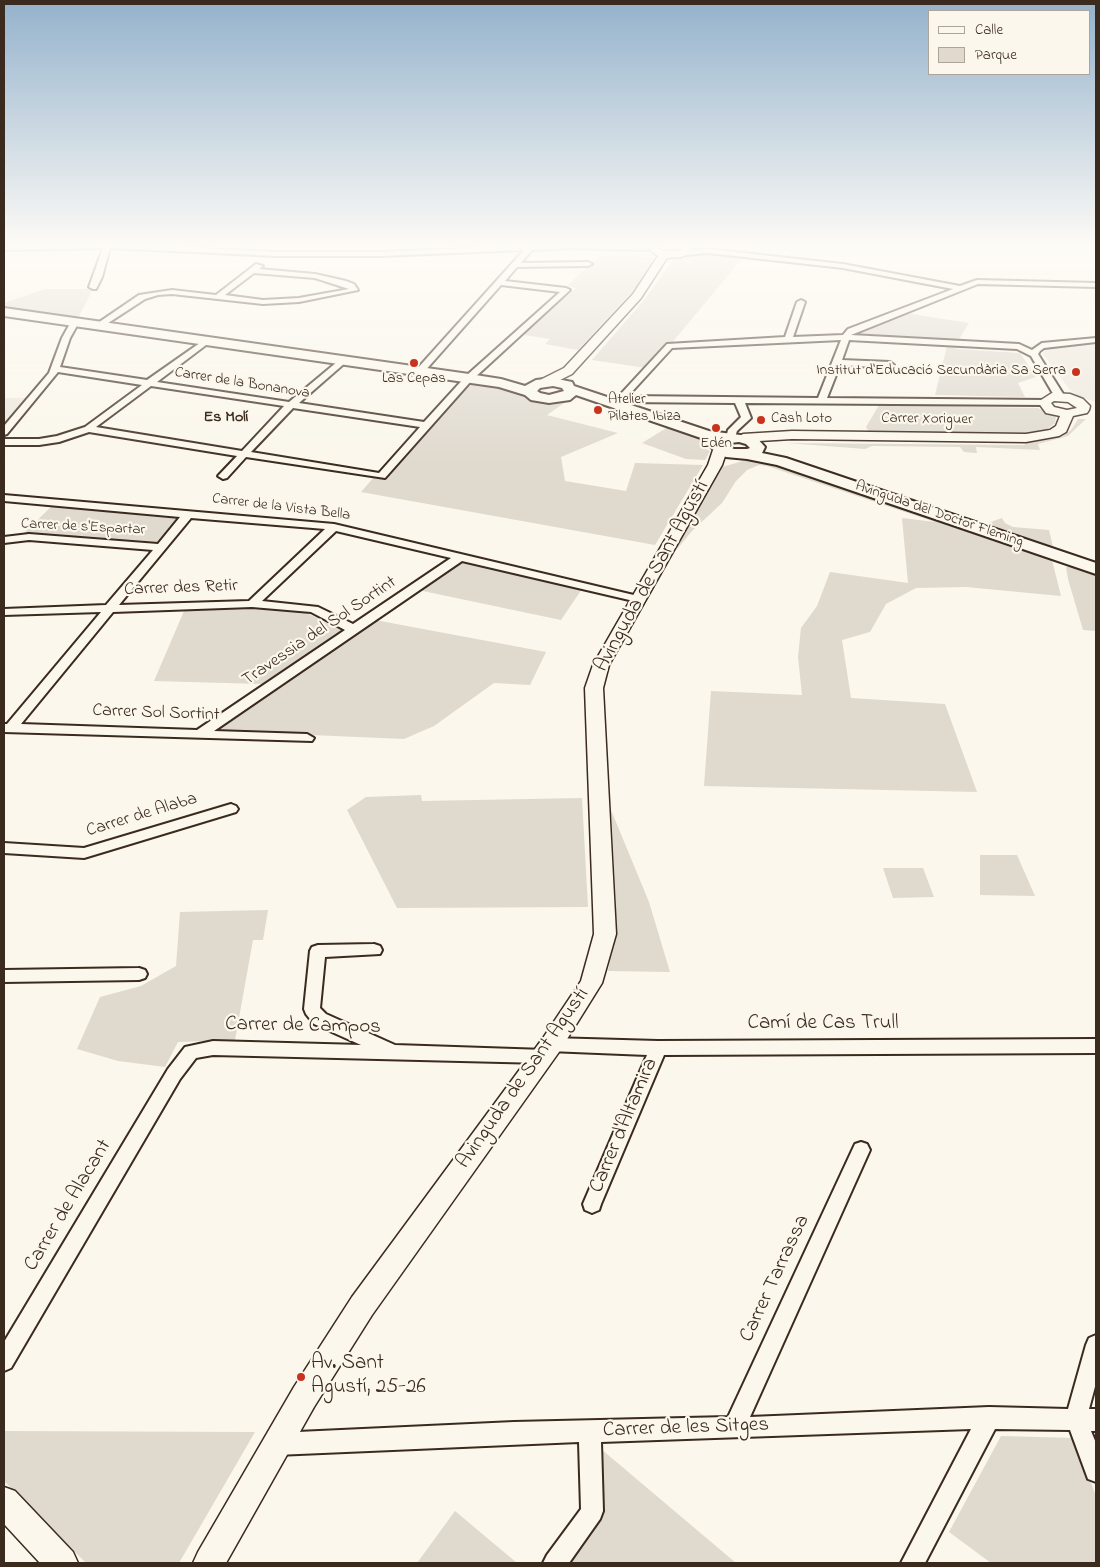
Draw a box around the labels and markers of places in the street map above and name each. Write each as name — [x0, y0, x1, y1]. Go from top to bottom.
marker: Las Cepas — [408, 357, 420, 369]
place label: Institut d'Educació Secundària Sa Serra — [816, 363, 1066, 381]
marker: Institut d'Educació Secundària Sa Serra — [1070, 366, 1082, 378]
place label: Las Cepas — [382, 371, 446, 389]
place label: Atelier Pilates Ibiza — [608, 392, 681, 427]
marker: Atelier Pilates Ibiza — [592, 404, 604, 416]
place label: Cash Loto — [771, 411, 832, 429]
marker: Cash Loto — [755, 414, 767, 426]
marker: Edén — [710, 422, 722, 434]
place label: Edén — [700, 436, 732, 454]
place label: Av. Sant Agustí, 25-26 — [311, 1352, 426, 1402]
marker: Av. Sant Agustí, 25-26 — [295, 1371, 307, 1383]

